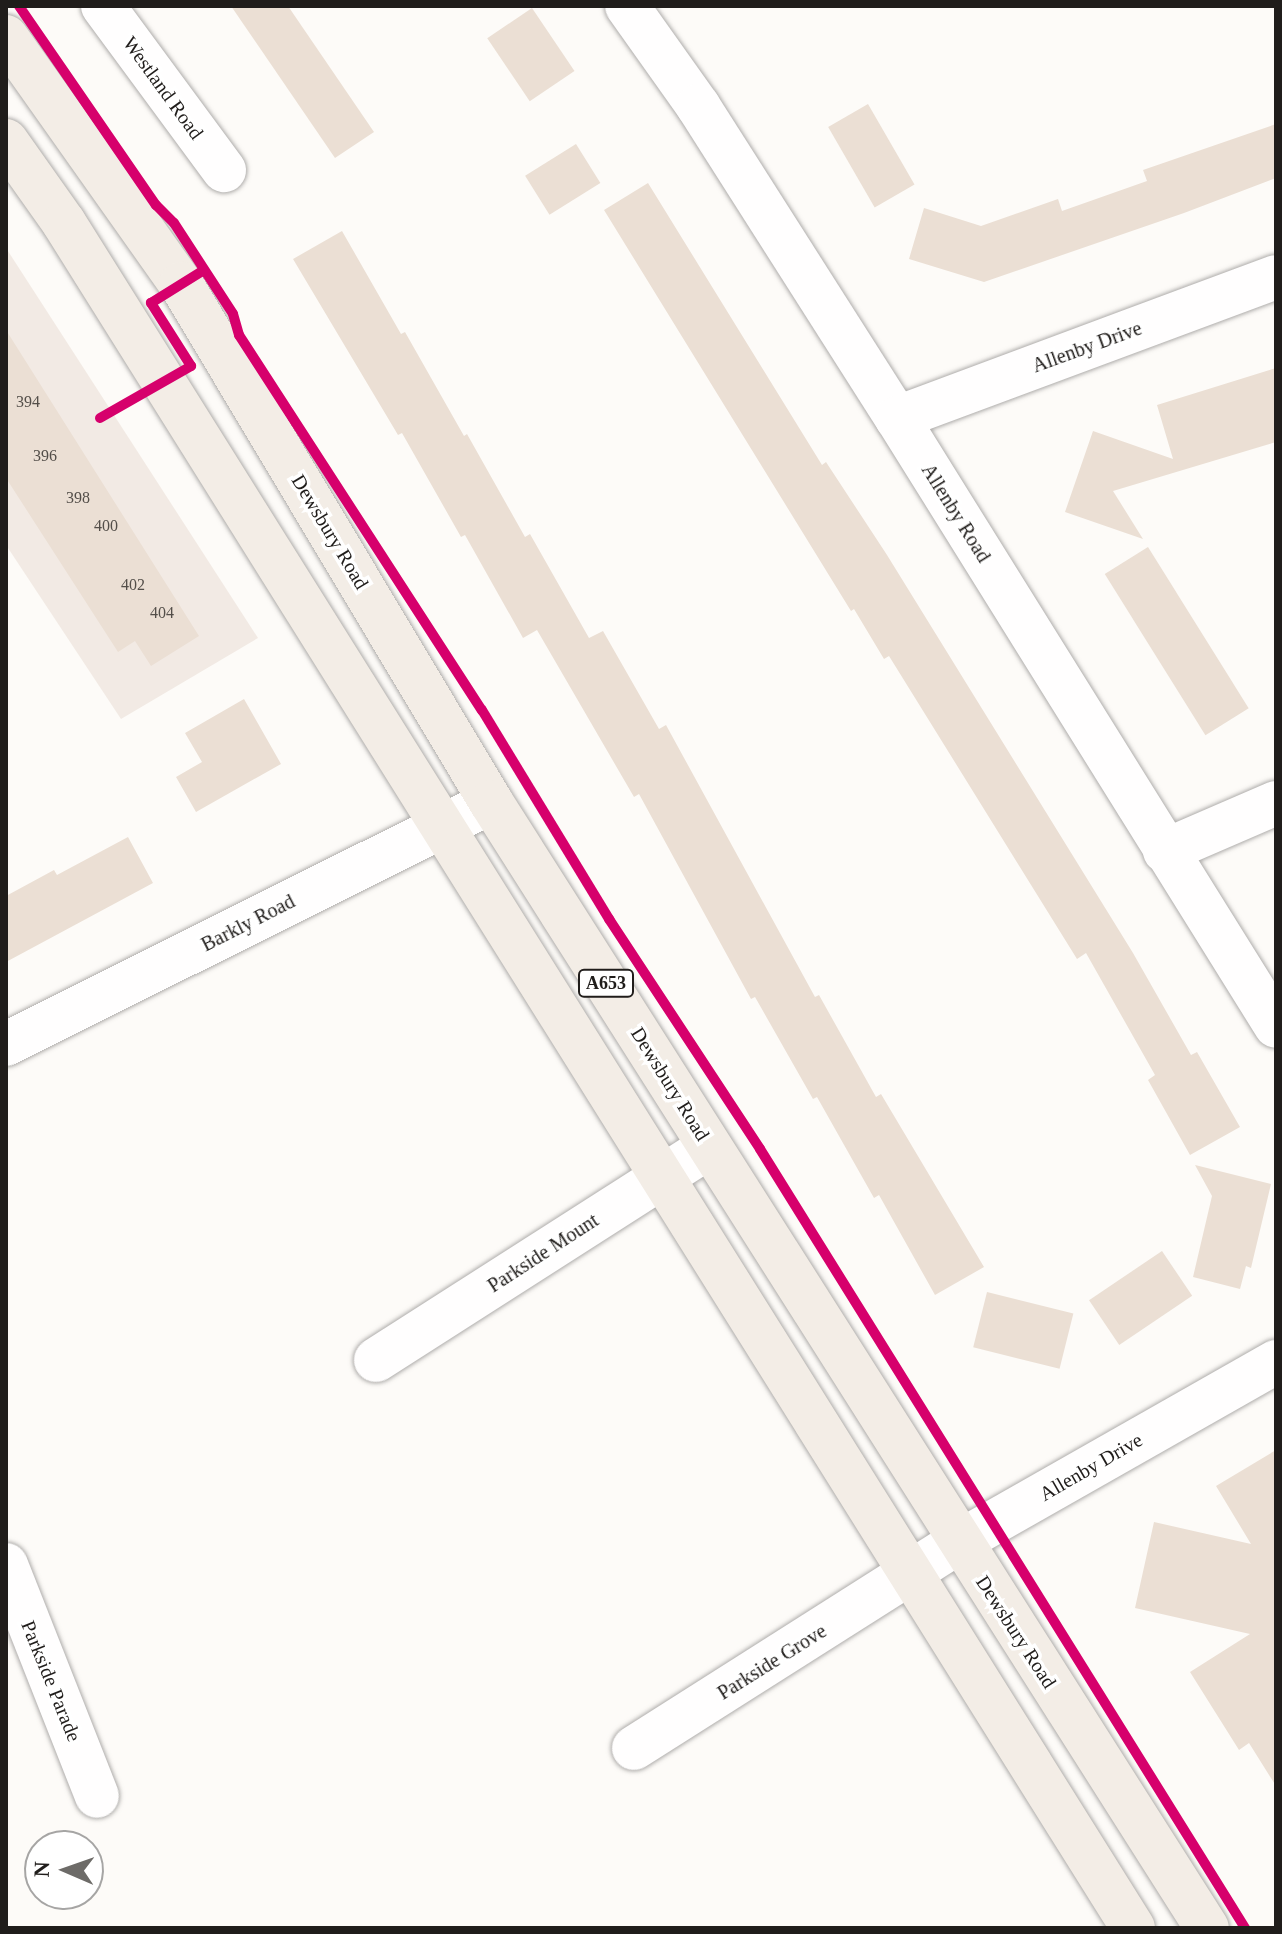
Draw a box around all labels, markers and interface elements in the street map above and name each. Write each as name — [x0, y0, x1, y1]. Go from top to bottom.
street label: Westland Road — [118, 32, 208, 144]
street label: Allenby Drive — [1029, 316, 1145, 378]
house number: 394 — [16, 392, 40, 412]
house number: 396 — [33, 446, 57, 466]
street label: Allenby Road — [916, 459, 996, 567]
street label: Dewsbury Road — [286, 470, 374, 594]
house number: 398 — [66, 488, 90, 508]
house number: 400 — [94, 516, 118, 536]
house number: 402 — [121, 575, 145, 595]
house number: 404 — [150, 603, 174, 623]
street label: Barkly Road — [197, 889, 299, 957]
road number: A653 — [578, 969, 634, 997]
street label: Dewsbury Road — [626, 1023, 714, 1145]
street label: Parkside Mount — [483, 1208, 603, 1298]
street label: Allenby Drive — [1035, 1428, 1147, 1506]
street label: Dewsbury Road — [971, 1571, 1061, 1693]
street label: Parkside Parade — [16, 1617, 86, 1745]
street label: Parkside Grove — [713, 1619, 831, 1705]
north arrow — [24, 1830, 104, 1910]
text: N — [29, 1861, 54, 1878]

